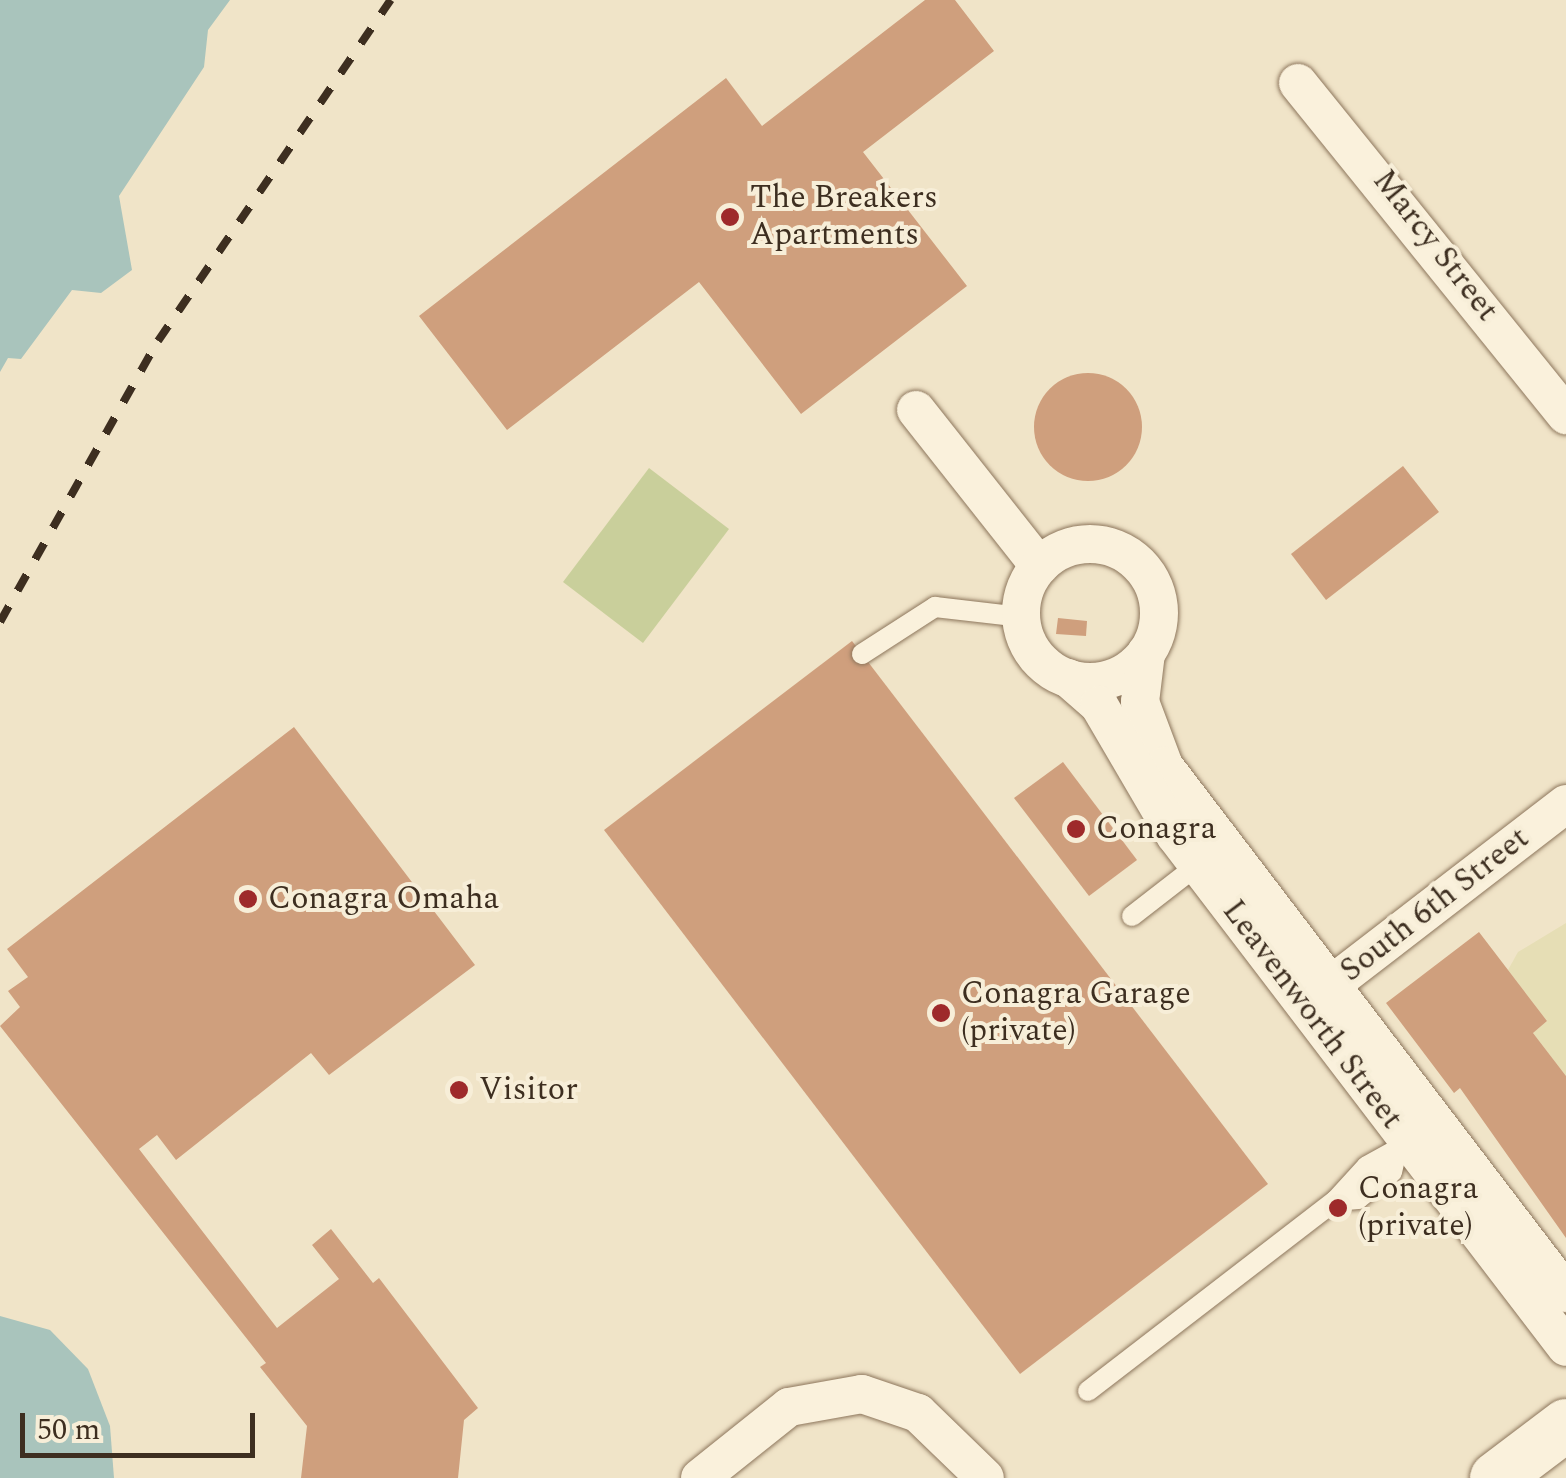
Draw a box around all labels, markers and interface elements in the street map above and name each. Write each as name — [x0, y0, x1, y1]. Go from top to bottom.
street label: Marcy Street — [1364, 163, 1506, 329]
place label: The Breakers Apartments — [750, 180, 938, 255]
marker: The Breakers Apartments — [719, 206, 741, 228]
place label: Conagra — [1096, 810, 1216, 848]
marker: Conagra — [1065, 818, 1087, 840]
street label: South 6th Street — [1333, 819, 1537, 991]
place label: Conagra Omaha — [268, 880, 499, 918]
marker: Conagra Omaha — [237, 888, 259, 910]
street label: Leavenworth Street — [1213, 893, 1411, 1137]
place label: Conagra Garage (private) — [961, 976, 1191, 1051]
marker: Conagra Garage (private) — [930, 1002, 952, 1024]
place label: Visitor — [479, 1071, 578, 1109]
marker: Visitor — [448, 1079, 470, 1101]
place label: Conagra (private) — [1358, 1171, 1478, 1246]
marker: Conagra (private) — [1327, 1197, 1349, 1219]
scale bar — [25, 1393, 260, 1455]
text: 50 m — [37, 1407, 100, 1453]

